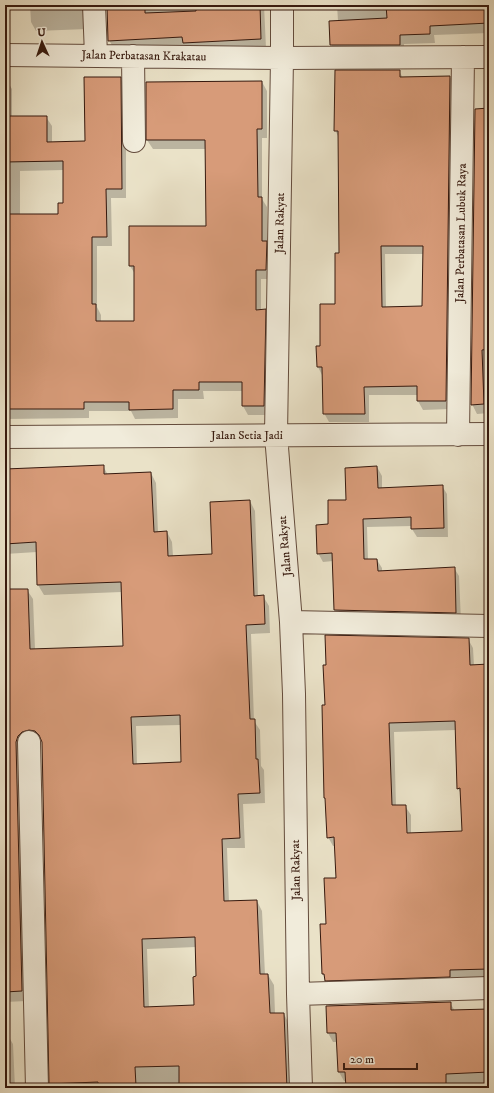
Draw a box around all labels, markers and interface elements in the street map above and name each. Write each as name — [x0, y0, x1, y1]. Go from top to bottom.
north arrow — [22, 22, 62, 62]
text: U — [37, 26, 47, 40]
street label: Jalan Perbatasan Krakatau — [80, 47, 207, 65]
street label: Jalan Perbatasan Lubuk Raya — [452, 162, 470, 304]
street label: Jalan Rakyat — [272, 192, 288, 255]
street label: Jalan Setia Jadi — [210, 428, 283, 443]
street label: Jalan Rakyat — [275, 515, 295, 578]
street label: Jalan Rakyat — [288, 839, 304, 902]
scale bar — [344, 1045, 417, 1071]
text: 20 m — [350, 1052, 374, 1067]

